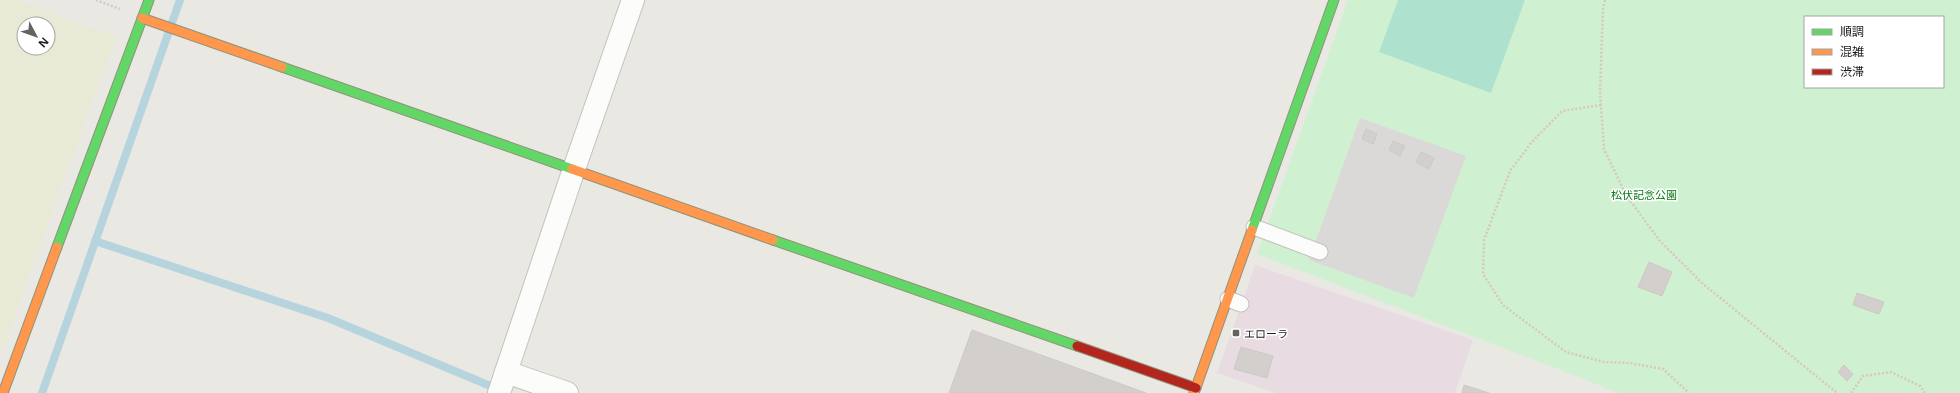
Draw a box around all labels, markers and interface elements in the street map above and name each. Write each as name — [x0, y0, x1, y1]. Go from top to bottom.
north arrow — [16, 16, 56, 56]
legend — [1804, 16, 1944, 88]
text: 順調 — [1840, 23, 1864, 40]
text: N — [35, 35, 53, 51]
text: 混雑 — [1840, 43, 1864, 60]
text: 渋滞 — [1840, 63, 1864, 80]
park label: 松伏記念公園 — [1611, 187, 1677, 202]
place label: エローラ — [1244, 326, 1288, 341]
marker: エローラ — [1231, 328, 1241, 338]

